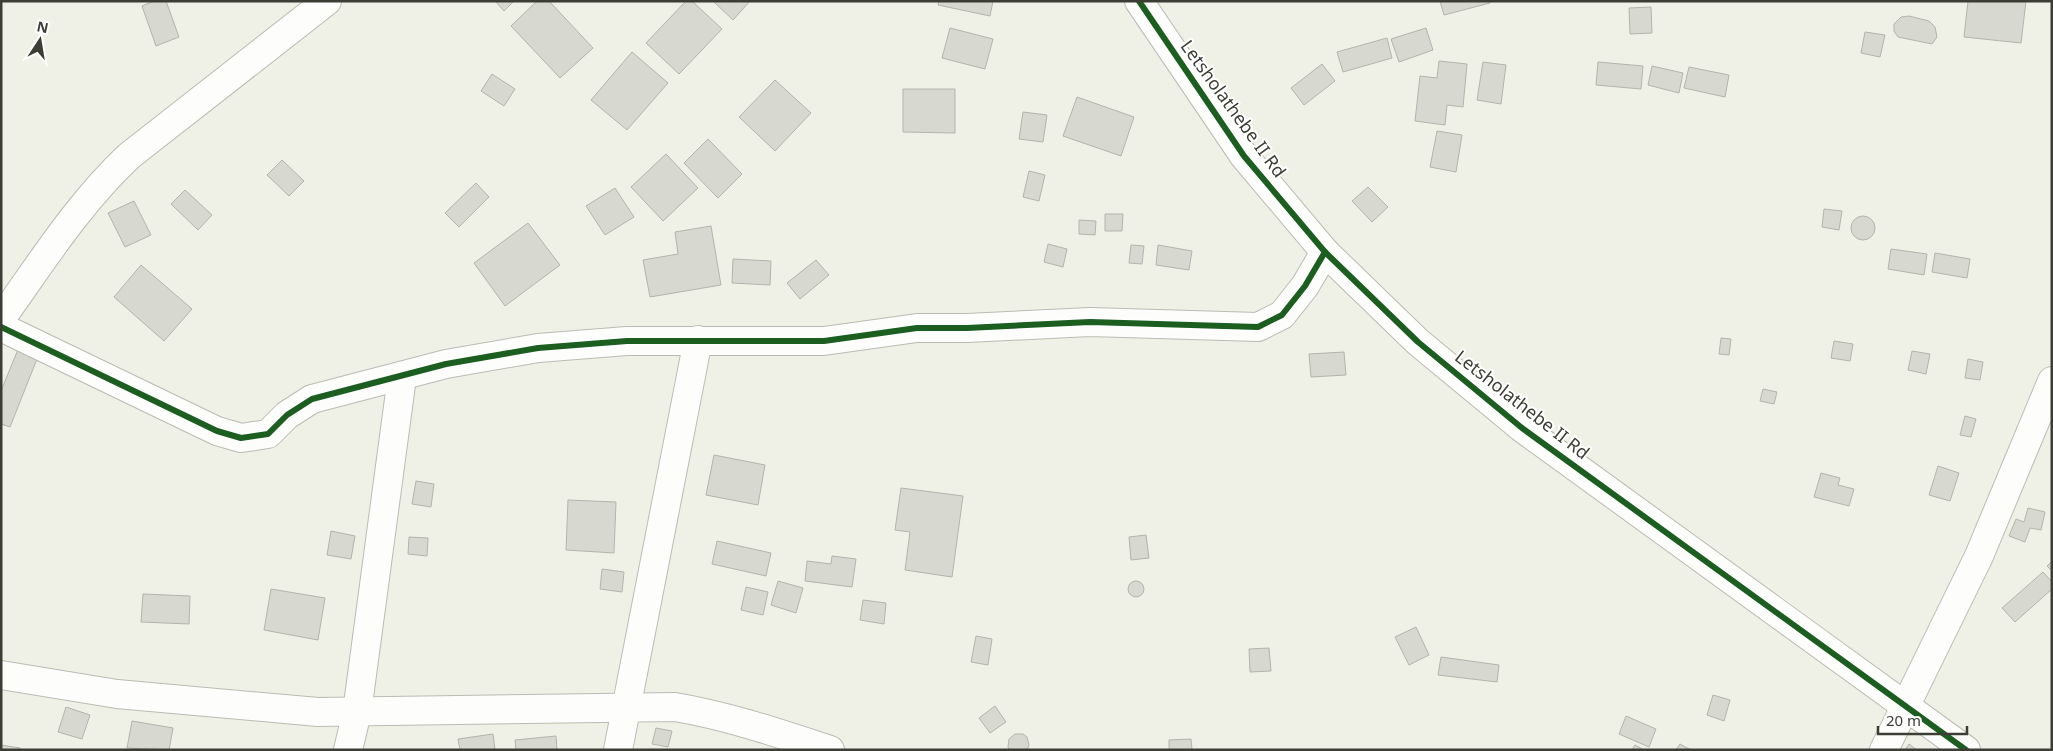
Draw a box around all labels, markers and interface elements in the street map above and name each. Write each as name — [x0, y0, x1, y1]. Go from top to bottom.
north arrow — [15, 15, 65, 65]
text: N — [35, 16, 50, 37]
street label: Letsholathebe II Rd — [1176, 35, 1292, 182]
street label: Letsholathebe II Rd — [1450, 344, 1595, 464]
scale bar — [1878, 704, 1967, 736]
text: 20 m — [1886, 710, 1921, 730]

